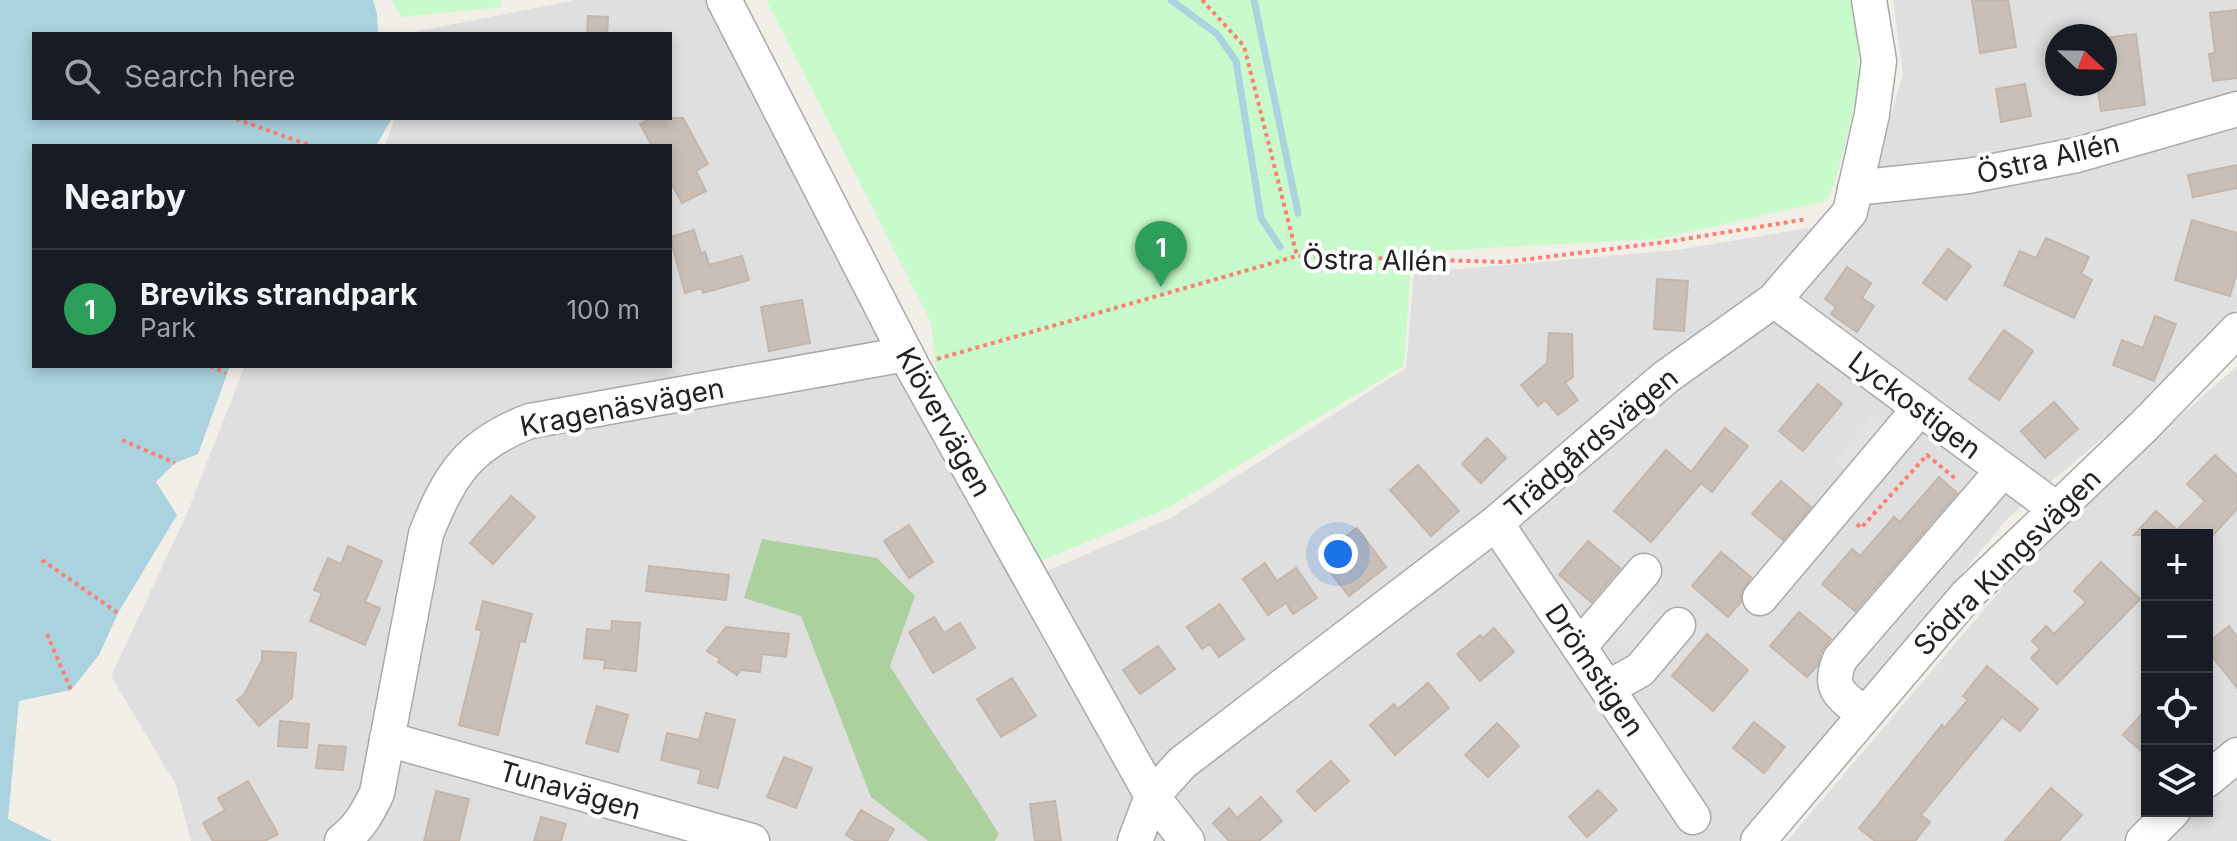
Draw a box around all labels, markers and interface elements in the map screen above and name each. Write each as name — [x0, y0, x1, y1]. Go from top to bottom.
north arrow — [2045, 24, 2117, 96]
search box — [32, 32, 672, 120]
icon: search — [60, 54, 104, 98]
text: Search here — [124, 58, 296, 94]
street label: Östra Allén — [1973, 125, 2123, 191]
text: Nearby — [64, 176, 186, 217]
pin: 1 — [1135, 221, 1187, 287]
street label: Östra Allén — [1302, 242, 1448, 278]
text: Breviks strandpark — [140, 276, 417, 312]
text: 1 — [84, 294, 96, 325]
text: 100 m — [567, 294, 640, 325]
text: Park — [140, 312, 196, 343]
street label: Klövervägen — [889, 341, 999, 503]
street label: Lyckostigen — [1842, 344, 1988, 466]
street label: Trädgårdsvägen — [1497, 361, 1685, 525]
street label: Kragenäsvägen — [517, 371, 727, 443]
street label: Södra Kungsvägen — [1906, 461, 2108, 663]
map controls — [2141, 529, 2213, 817]
button: + — [2141, 529, 2213, 601]
your location — [1318, 534, 1358, 574]
street label: Drömstigen — [1538, 597, 1652, 743]
button: − — [2141, 601, 2213, 673]
button: locate — [2141, 673, 2213, 745]
button: layers — [2141, 745, 2213, 817]
street label: Tunavägen — [495, 754, 645, 826]

